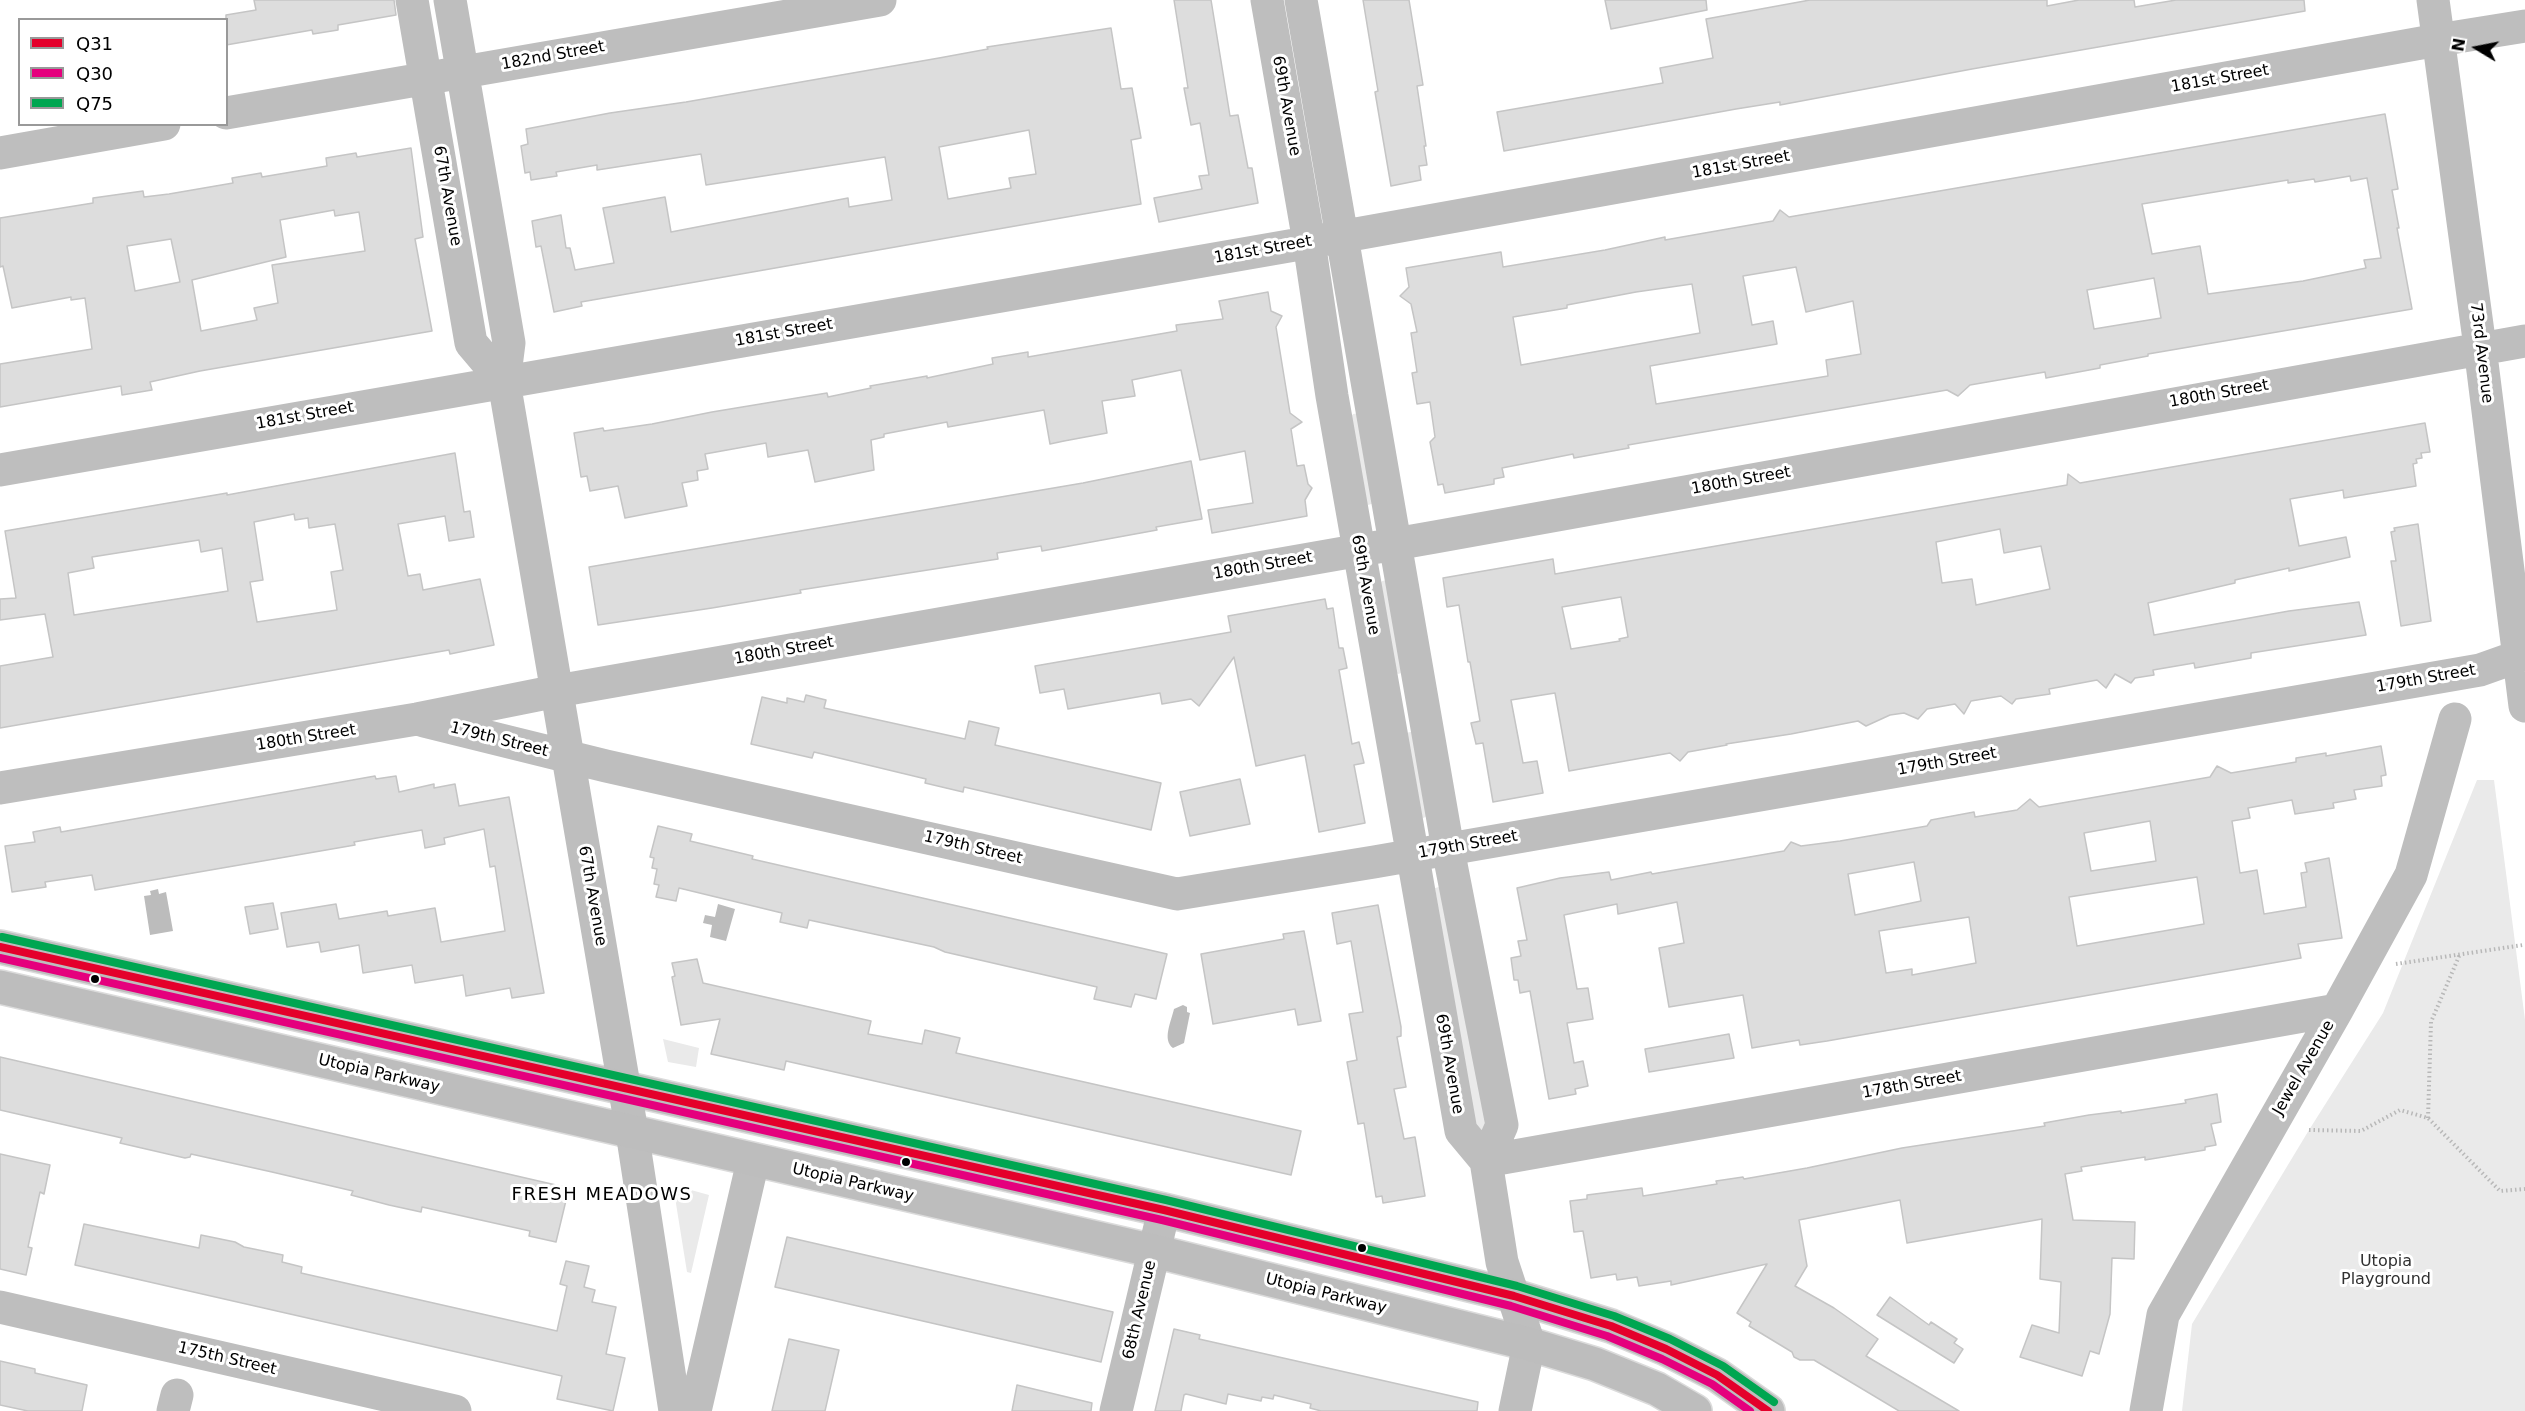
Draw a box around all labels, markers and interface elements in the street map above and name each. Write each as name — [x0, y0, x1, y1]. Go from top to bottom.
legend — [18, 18, 228, 126]
north arrow — [2447, 18, 2507, 78]
text: Q31 — [76, 33, 113, 54]
street label: 182nd Street — [500, 37, 606, 75]
text: N — [2448, 37, 2469, 53]
street label: 69th Avenue — [1268, 54, 1304, 158]
street label: 181st Street — [2170, 61, 2270, 97]
text: Q30 — [76, 63, 113, 84]
text: Q75 — [76, 93, 113, 114]
street label: 67th Avenue — [429, 144, 465, 248]
street label: 181st Street — [1691, 147, 1791, 183]
street label: 181st Street — [1213, 232, 1313, 268]
street label: 73rd Avenue — [2465, 302, 2497, 404]
street label: 181st Street — [734, 315, 834, 351]
street label: 180th Street — [2168, 376, 2270, 412]
street label: 181st Street — [255, 398, 355, 434]
street label: 180th Street — [1690, 463, 1792, 499]
street label: 69th Avenue — [1347, 533, 1383, 637]
street label: 180th Street — [1212, 548, 1314, 584]
street label: 180th Street — [733, 633, 835, 669]
street label: 179th Street — [2375, 661, 2477, 697]
street label: 179th Street — [448, 719, 550, 761]
street label: 180th Street — [255, 721, 357, 755]
street label: 179th Street — [1896, 744, 1998, 780]
street label: 179th Street — [922, 827, 1024, 869]
street label: 179th Street — [1417, 827, 1519, 863]
street label: 67th Avenue — [574, 844, 610, 948]
unlabelled marker — [89, 973, 101, 985]
street label: 69th Avenue — [1431, 1012, 1467, 1116]
street label: Jewel Avenue — [2269, 1017, 2339, 1119]
street label: Utopia Parkway — [316, 1051, 442, 1097]
street label: 178th Street — [1861, 1067, 1963, 1103]
unlabelled marker — [900, 1156, 912, 1168]
street label: Utopia Parkway — [790, 1160, 916, 1206]
district label: FRESH MEADOWS — [512, 1184, 692, 1206]
unlabelled marker — [1356, 1242, 1368, 1254]
park label: Utopia Playground — [2341, 1252, 2431, 1290]
street label: 68th Avenue — [1119, 1258, 1161, 1362]
street label: Utopia Parkway — [1263, 1270, 1389, 1318]
street label: 175th Street — [176, 1338, 278, 1380]

